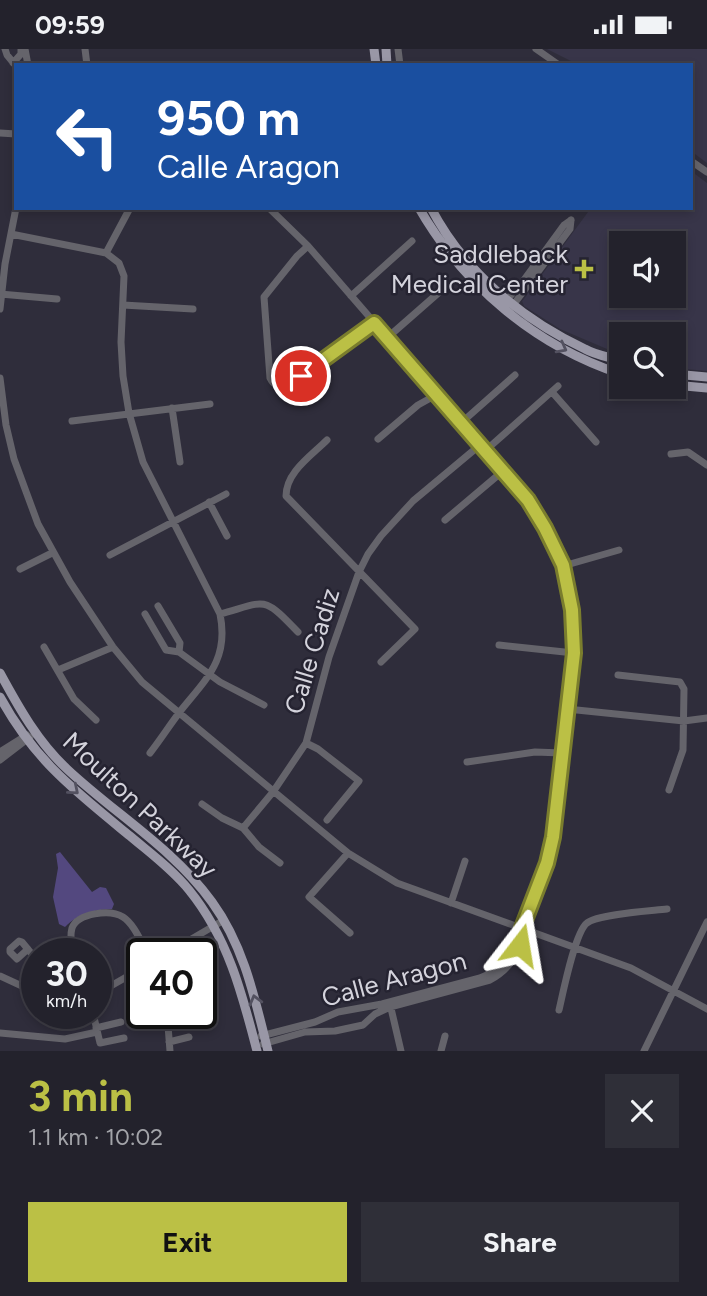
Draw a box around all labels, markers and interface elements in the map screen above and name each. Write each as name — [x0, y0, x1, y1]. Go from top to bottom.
text: 09:59 — [35, 9, 105, 41]
text: 950 m — [157, 88, 300, 147]
icon: left — [42, 91, 133, 182]
text: Calle Aragon — [157, 148, 340, 186]
map controls — [609, 231, 686, 399]
button: sound — [609, 231, 686, 308]
place label: Saddleback Medical Center — [391, 238, 568, 300]
marker: Saddleback Medical Center — [574, 259, 594, 279]
button: search — [609, 322, 686, 399]
one-way arrow — [555, 340, 567, 353]
pin — [271, 346, 331, 406]
icon: arrive — [282, 357, 320, 395]
street label: Calle Cadiz — [278, 584, 346, 718]
street label: Moulton Parkway — [56, 725, 224, 885]
one-way arrow — [66, 782, 79, 794]
position arrow — [483, 908, 557, 982]
speed limit sign: 40 — [126, 938, 217, 1029]
street label: Calle Aragon — [318, 944, 470, 1014]
text: 30 — [45, 953, 88, 995]
text: km/h — [46, 990, 87, 1012]
one-way arrow — [249, 994, 263, 1006]
text: 3 min — [28, 1071, 133, 1122]
button: close — [605, 1074, 679, 1148]
text: 1.1 km · 10:02 — [28, 1123, 163, 1151]
button: Exit — [28, 1202, 347, 1282]
button: Share — [361, 1202, 679, 1282]

